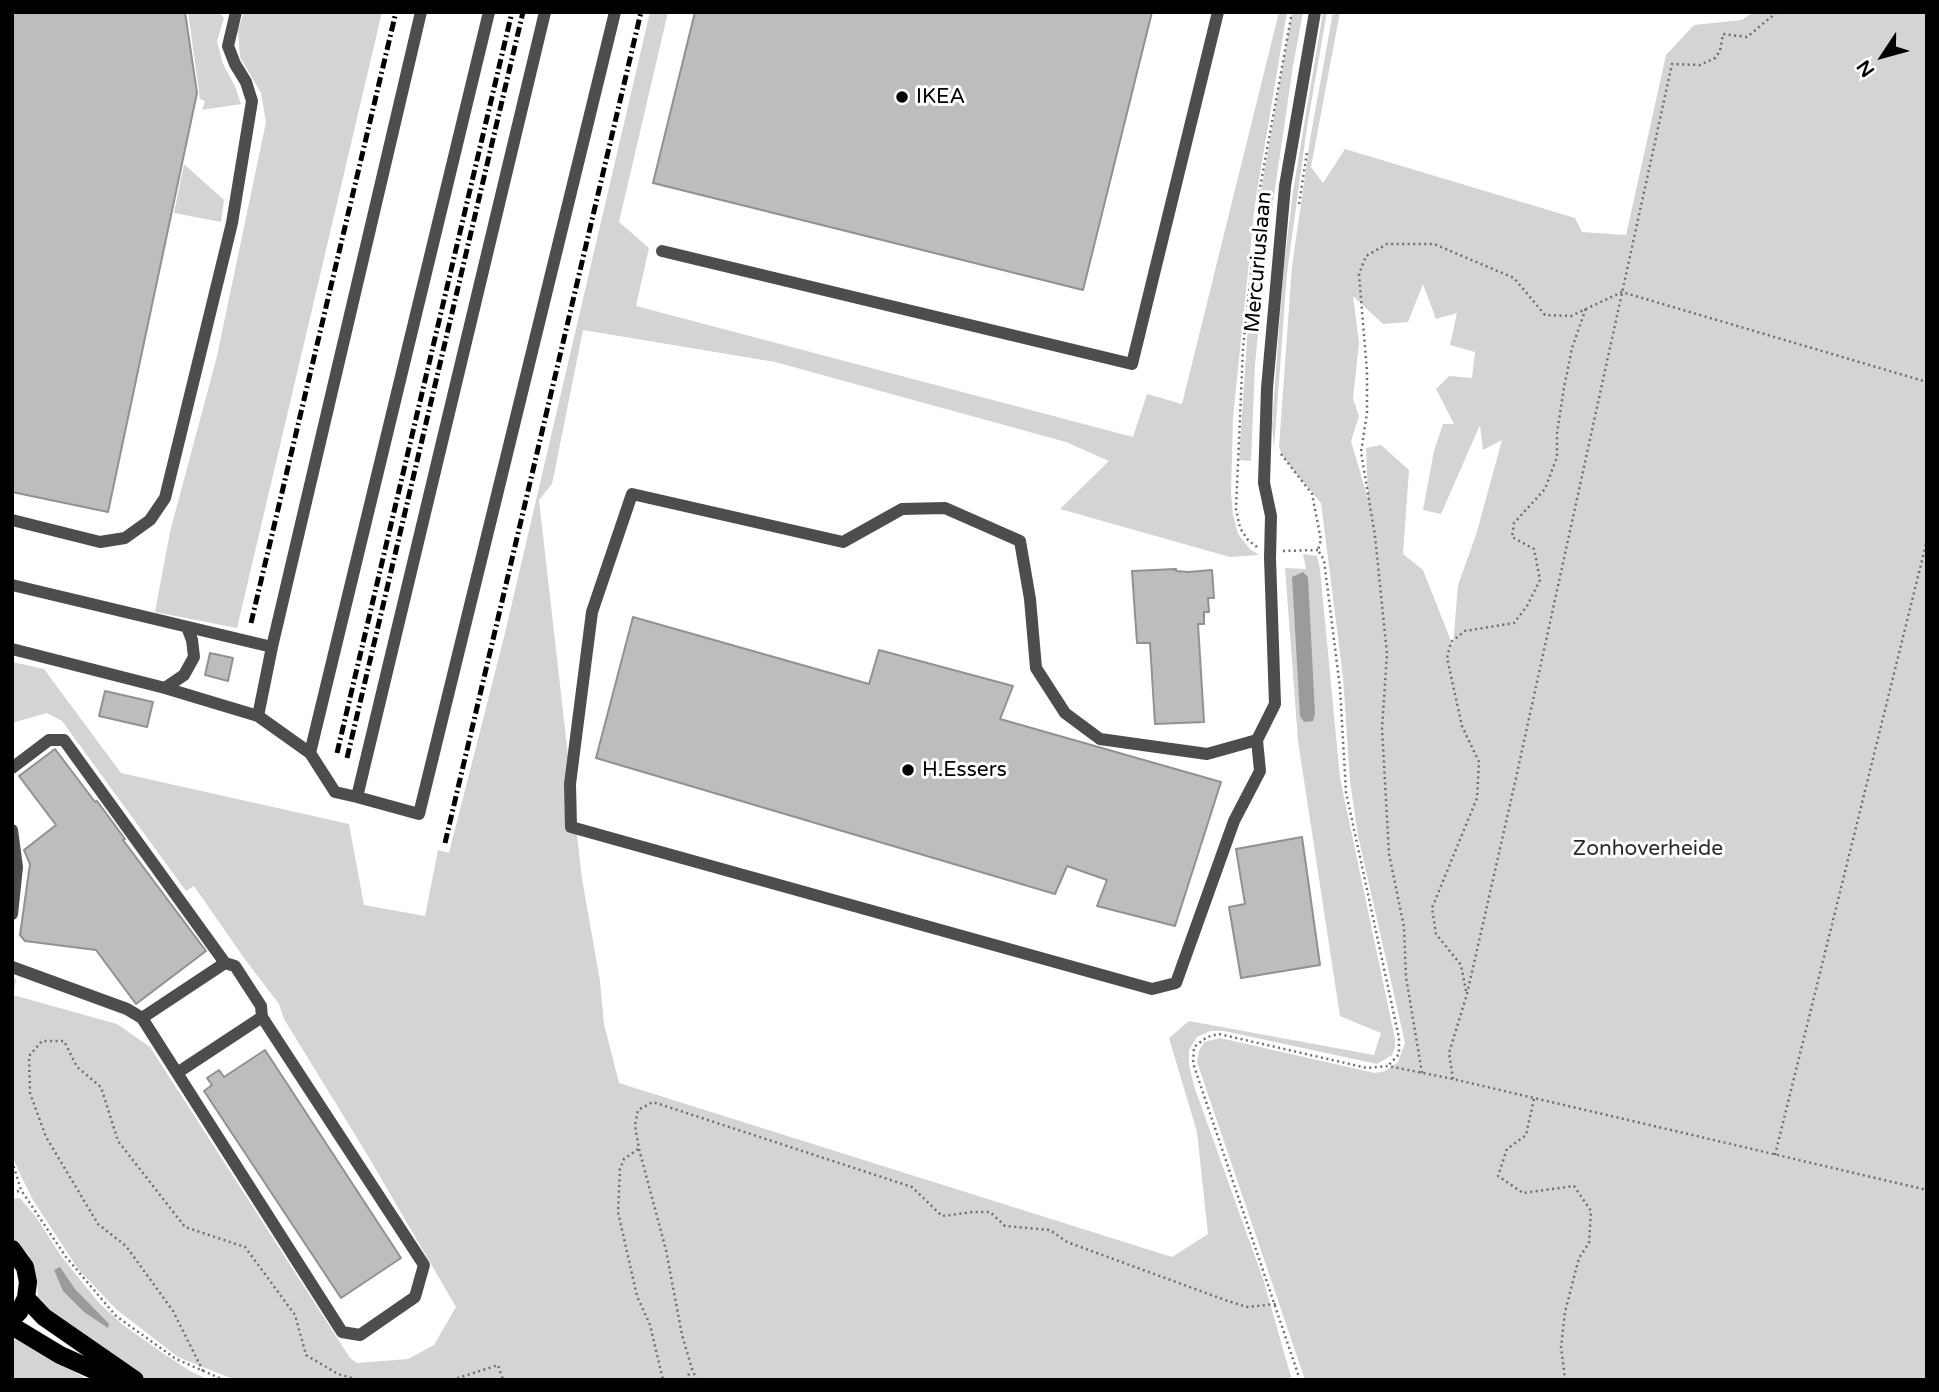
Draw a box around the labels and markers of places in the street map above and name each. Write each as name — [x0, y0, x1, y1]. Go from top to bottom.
place label: IKEA — [916, 84, 965, 110]
marker: IKEA — [894, 89, 910, 105]
place label: H.Essers — [922, 757, 1007, 783]
marker: H.Essers — [900, 762, 916, 778]

